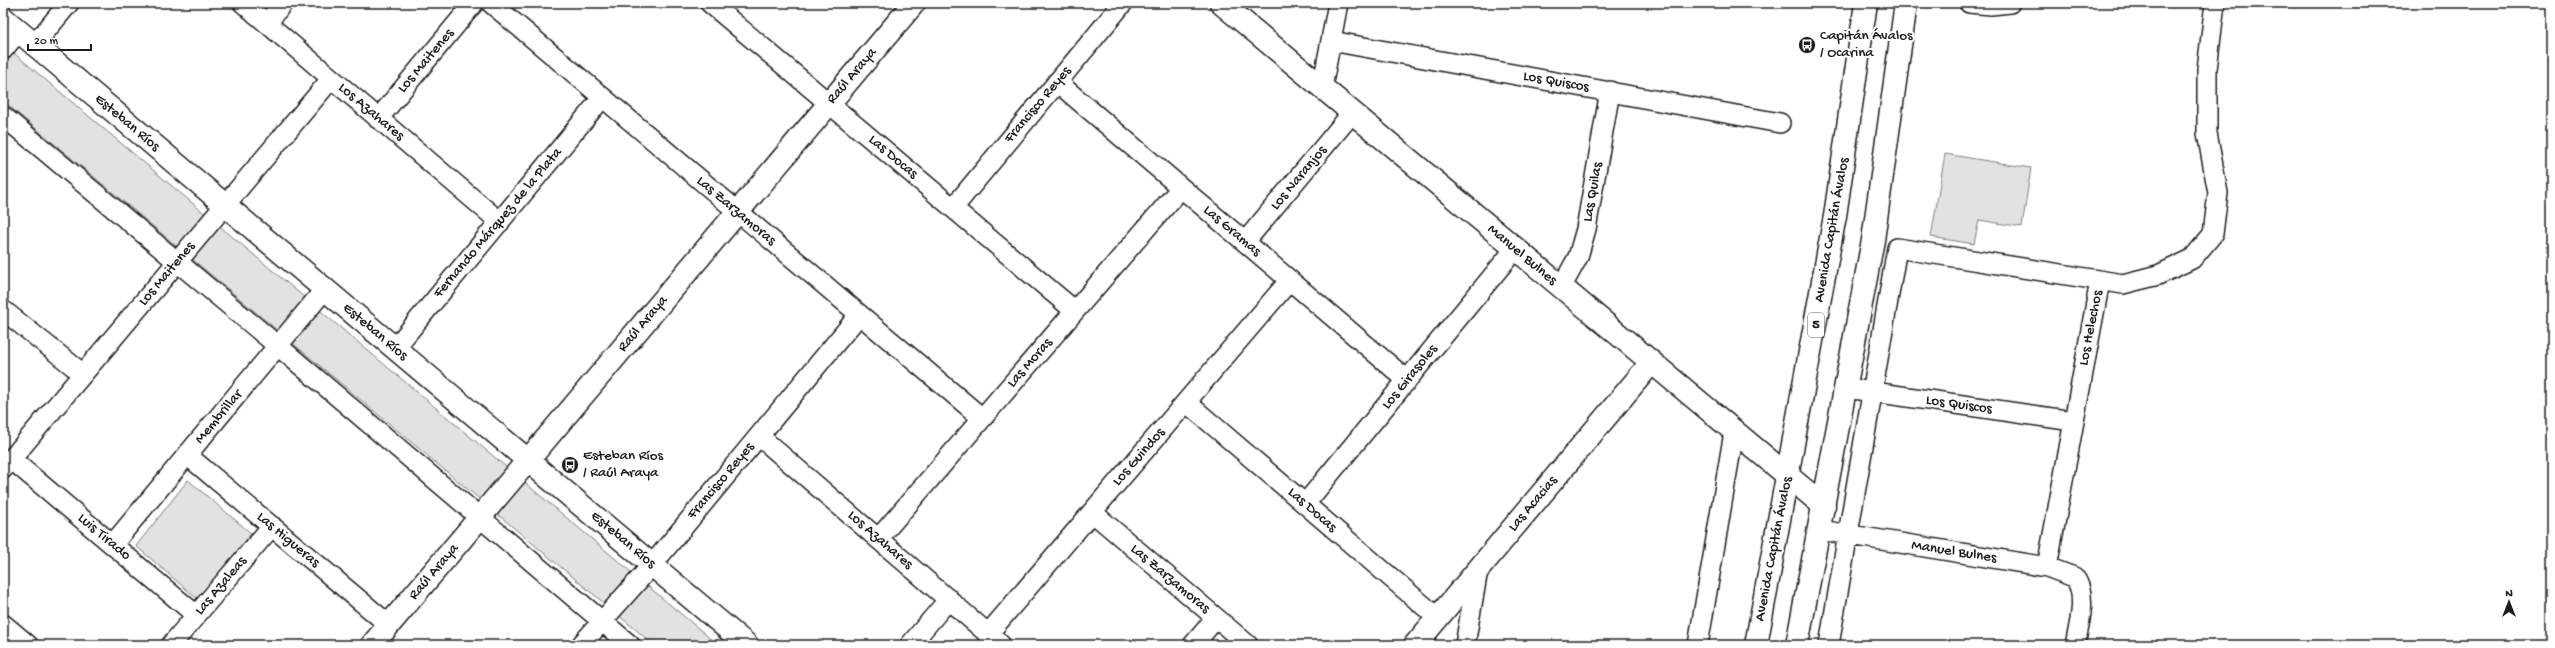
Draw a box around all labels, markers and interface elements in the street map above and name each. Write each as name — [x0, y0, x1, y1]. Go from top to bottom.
street label: Los Maitenes — [394, 25, 458, 97]
scale bar — [28, 26, 91, 52]
place label: Capitán Ávalos / Ocarina — [1820, 27, 1913, 62]
text: 20 m — [34, 35, 59, 49]
bus stop icon: Capitán Ávalos / Ocarina — [1797, 35, 1817, 55]
street label: Raúl Araya — [823, 44, 881, 108]
street label: Francisco Reyes — [1000, 62, 1076, 148]
street label: Los Quiscos — [1522, 67, 1591, 97]
street label: Los Azahares — [334, 79, 408, 145]
street label: Esteban Ríos — [91, 90, 164, 156]
street label: Las Docas — [864, 131, 922, 183]
street label: Los Naranjos — [1267, 142, 1332, 214]
street label: Fernando Márquez de la Plata — [429, 144, 567, 303]
street label: Avenida Capitán Ávalos — [1810, 156, 1854, 304]
street label: Las Quilas — [1579, 160, 1607, 223]
street label: Las Zarzamoras — [692, 172, 780, 250]
street label: Las Gramas — [1199, 201, 1265, 261]
street label: Manuel Bulnes — [1483, 220, 1561, 290]
street label: Los Maitenes — [135, 238, 199, 310]
street label: Los Helechos — [2075, 288, 2107, 367]
street label: Raúl Araya — [614, 292, 672, 356]
street label: Esteban Ríos — [339, 299, 412, 365]
road number: 5 — [1808, 313, 1824, 337]
street label: Las Moras — [1003, 334, 1057, 392]
street label: Los Girasoles — [1378, 340, 1442, 413]
street label: Membrillar — [191, 385, 248, 448]
street label: Los Quiscos — [1925, 391, 1994, 419]
street label: Los Guindos — [1109, 424, 1169, 490]
street label: Francisco Reyes — [683, 438, 759, 524]
place label: Esteban Ríos / Raúl Araya — [583, 447, 664, 482]
bus stop icon: Esteban Ríos / Raúl Araya — [560, 455, 580, 475]
street label: Las Acacias — [1504, 472, 1562, 536]
street label: Avenida Capitán Ávalos — [1751, 475, 1797, 623]
street label: Las Docas — [1284, 484, 1341, 537]
street label: Esteban Ríos — [587, 507, 660, 573]
street label: Los Azahares — [843, 507, 917, 574]
street label: Las Higueras — [253, 508, 324, 572]
street label: Luis Tirado — [74, 510, 134, 565]
street label: Manuel Bulnes — [1910, 536, 1998, 568]
street label: Raúl Araya — [405, 540, 463, 604]
street label: Las Zarzamoras — [1126, 540, 1214, 618]
street label: Las Azaleas — [191, 552, 251, 619]
north arrow — [2489, 582, 2529, 622]
text: N — [2505, 588, 2513, 600]

